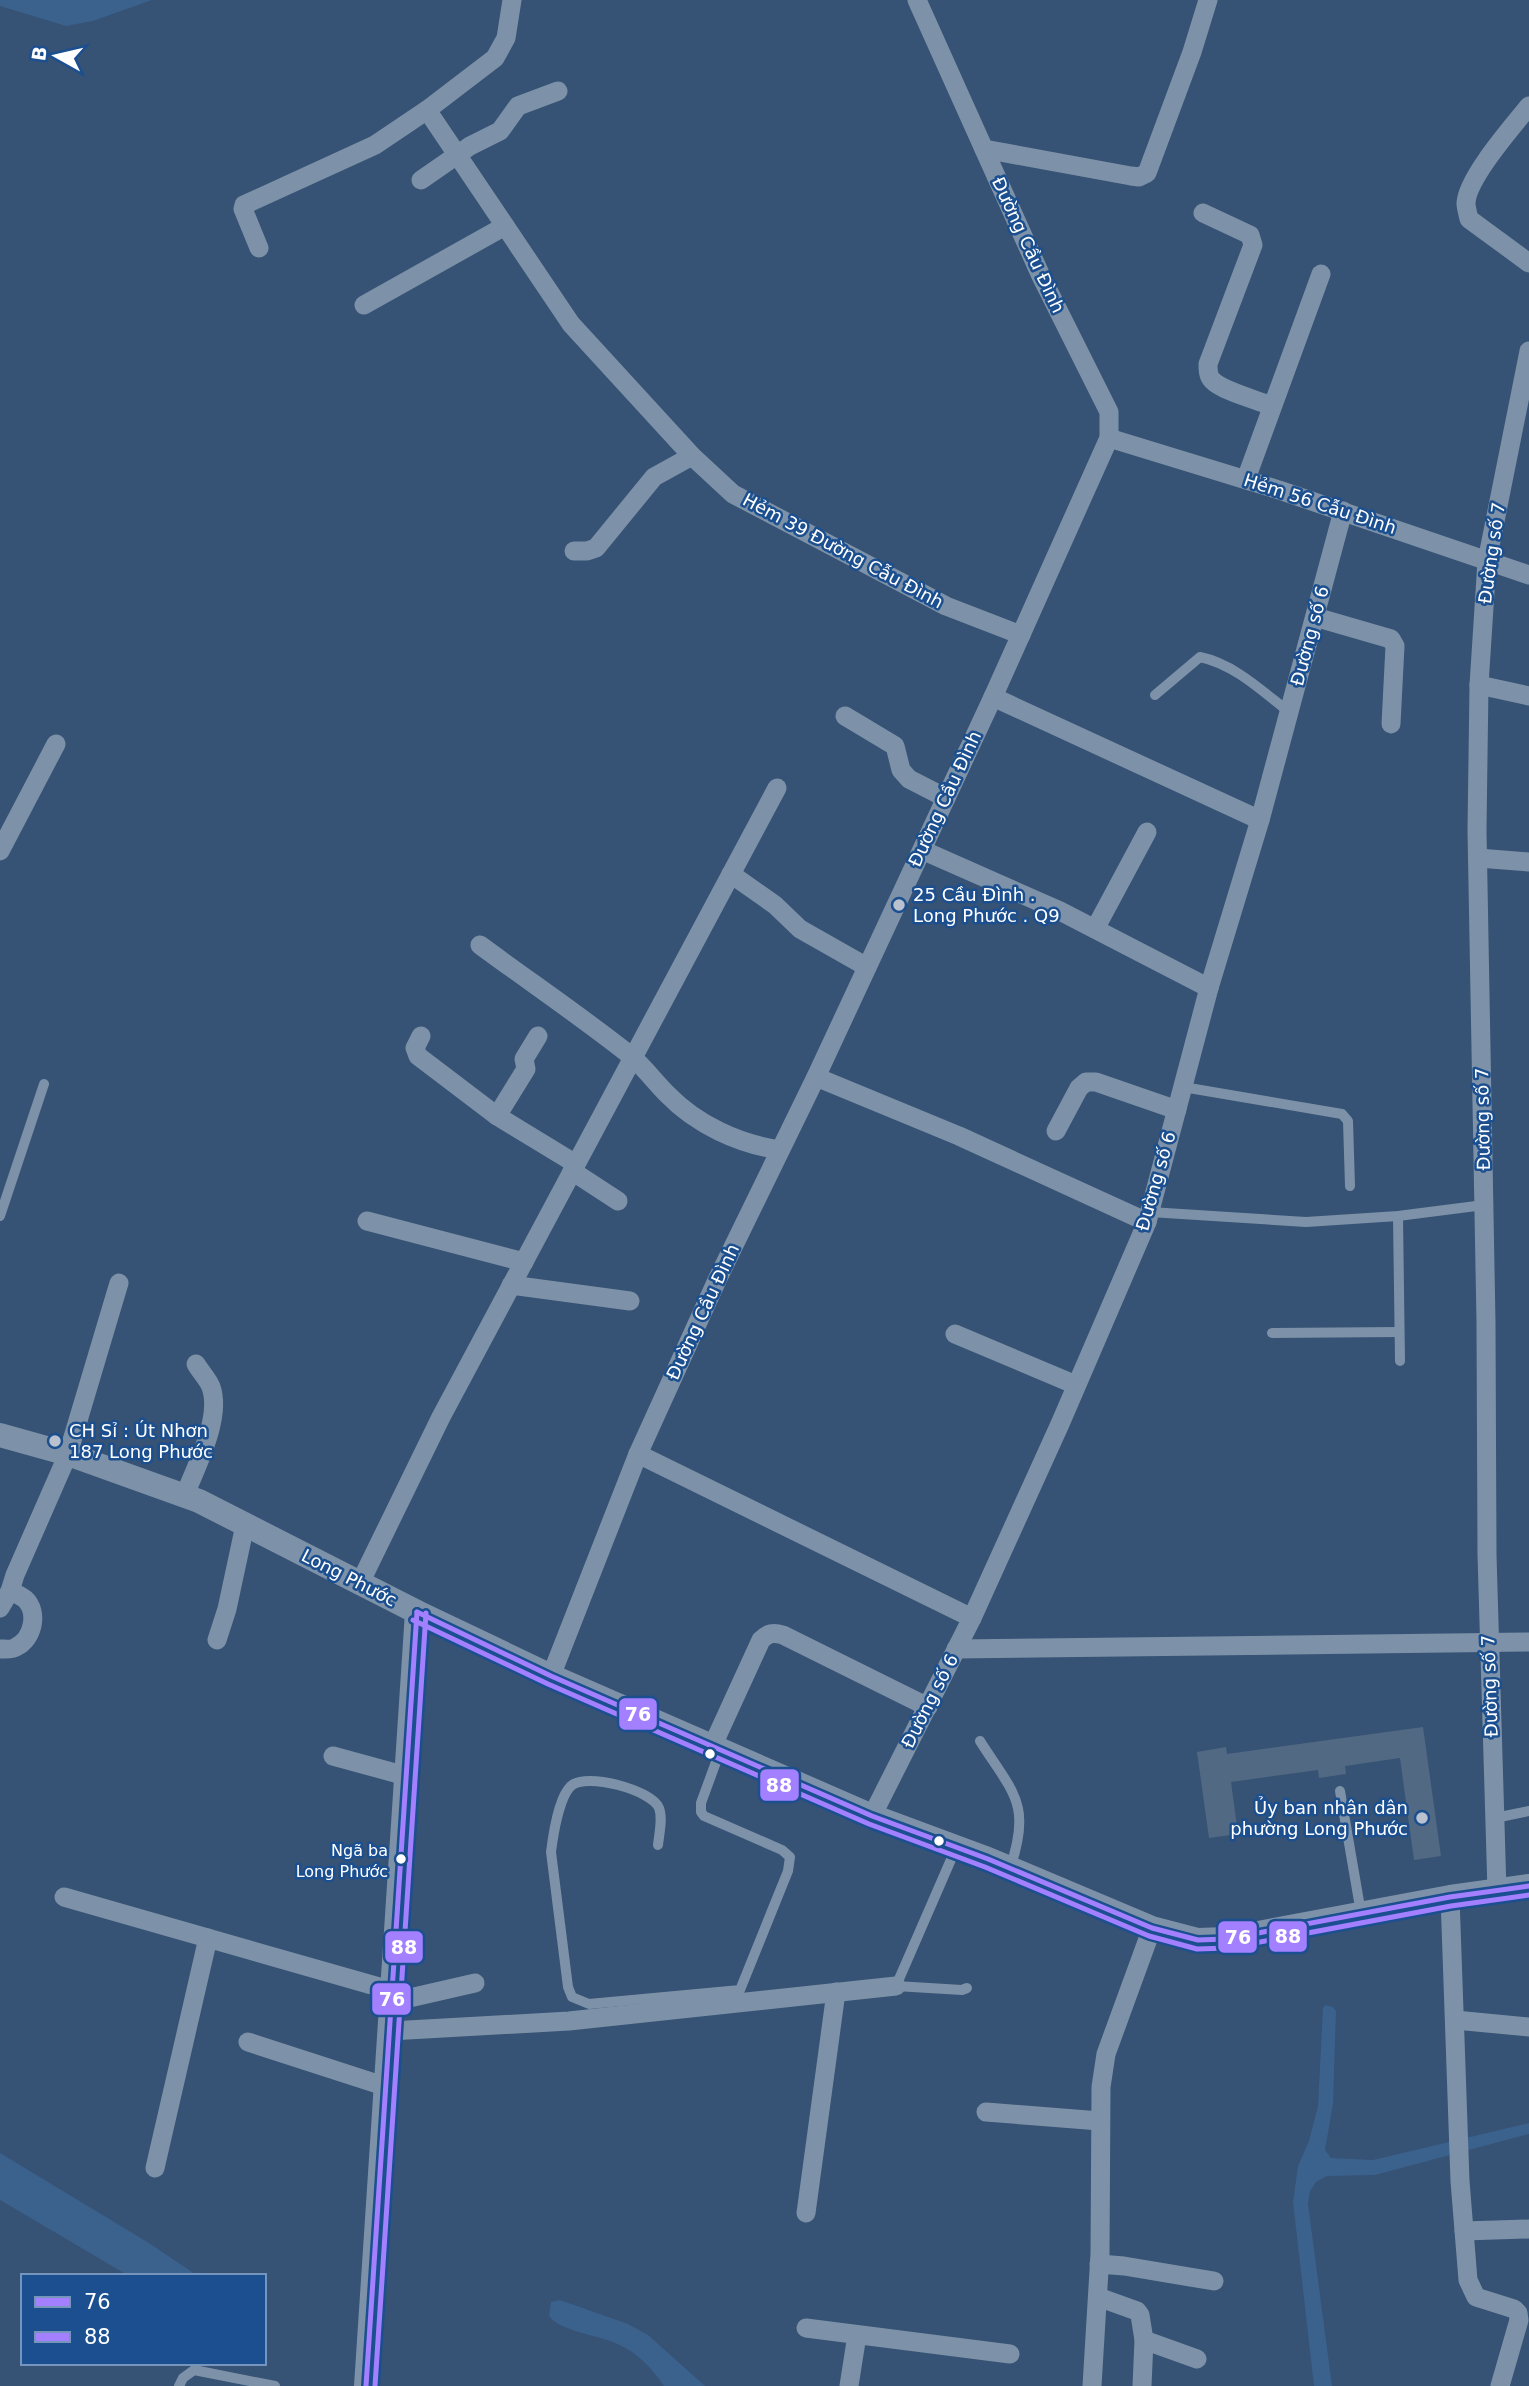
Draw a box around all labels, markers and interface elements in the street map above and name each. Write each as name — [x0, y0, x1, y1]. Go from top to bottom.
north arrow — [21, 21, 91, 91]
text: B — [27, 45, 51, 62]
street label: Đường Cầu Đình — [988, 174, 1069, 316]
street label: Hẻm 56 Cẫu Đình — [1241, 469, 1399, 538]
street label: Hẻm 39 Đường Cẫu Đình — [739, 489, 947, 612]
street label: Đường số 7 — [1474, 501, 1509, 605]
street label: Đường số 6 — [1286, 584, 1333, 688]
street label: Đường Cầu Đình — [904, 728, 985, 870]
place label: 25 Cầu Đình . Long Phước . Q9 — [913, 884, 1060, 926]
marker: 25 Cầu Đình . Long Phước . Q9 — [891, 897, 907, 913]
street label: Đường số 7 — [1471, 1068, 1494, 1170]
street label: Đường số 6 — [1131, 1129, 1180, 1233]
street label: Đường Cầu Đình — [662, 1241, 743, 1383]
place label: CH Sỉ : Út Nhơn 187 Long Phước — [69, 1420, 213, 1462]
marker: CH Sỉ : Út Nhơn 187 Long Phước — [47, 1433, 63, 1449]
street label: Long Phước — [298, 1545, 400, 1610]
street label: Đường số 7 — [1477, 1634, 1502, 1738]
street label: Đường số 6 — [897, 1650, 962, 1751]
line badge: 76 — [618, 1697, 658, 1731]
text: 76 — [625, 1703, 651, 1725]
unlabelled marker — [703, 1747, 717, 1761]
line badge: 88 — [759, 1768, 800, 1802]
text: 88 — [766, 1774, 792, 1796]
place label: Ủy ban nhân dân phường Long Phước — [1230, 1796, 1408, 1839]
marker: Ủy ban nhân dân phường Long Phước — [1414, 1810, 1430, 1826]
unlabelled marker — [932, 1834, 946, 1848]
place label: Ngã ba Long Phước — [296, 1841, 388, 1881]
marker: Ngã ba Long Phước — [394, 1852, 408, 1866]
line badge: 76 — [1217, 1920, 1258, 1954]
line badge: 88 — [1268, 1920, 1308, 1953]
text: 88 — [1275, 1925, 1301, 1947]
text: 76 — [1225, 1926, 1251, 1948]
line badge: 88 — [384, 1930, 424, 1964]
text: 88 — [391, 1936, 417, 1958]
line badge: 76 — [371, 1982, 412, 2016]
text: 76 — [379, 1988, 405, 2010]
legend — [21, 2274, 266, 2365]
text: 76 — [84, 2290, 111, 2314]
text: 88 — [84, 2325, 111, 2349]

